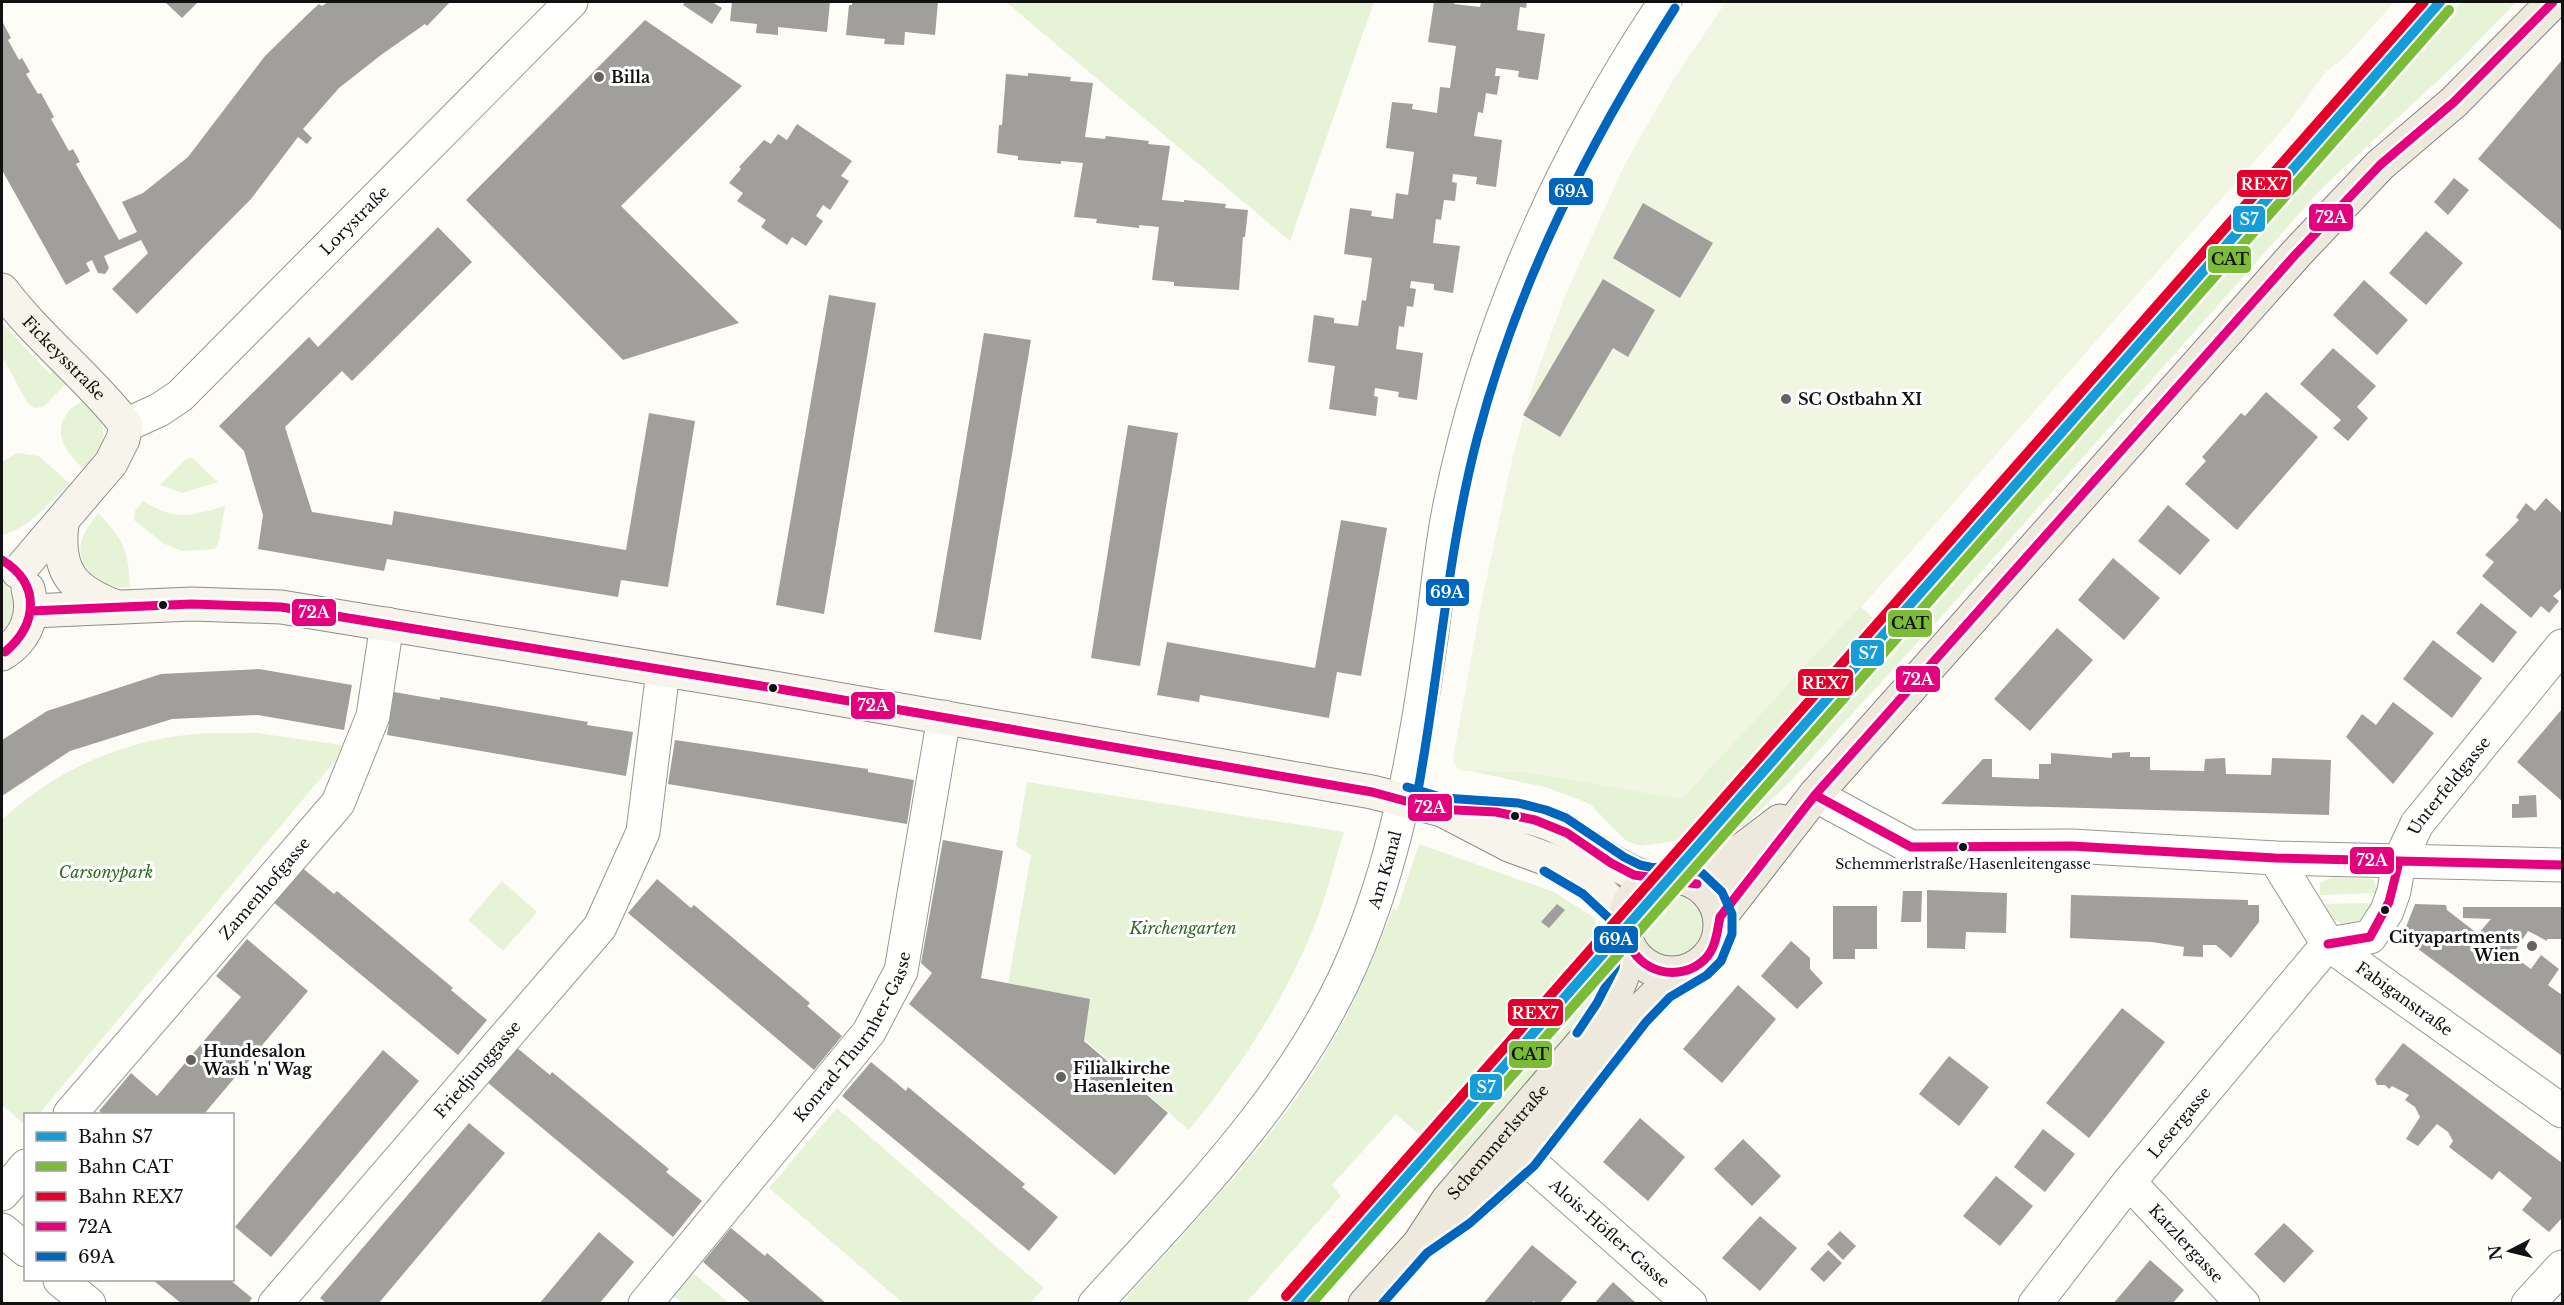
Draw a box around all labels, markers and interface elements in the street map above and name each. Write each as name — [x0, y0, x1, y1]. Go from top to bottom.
place label: Billa — [611, 67, 650, 87]
marker: Billa — [592, 70, 606, 84]
line badge: REX7 — [2236, 169, 2292, 198]
text: REX7 — [2240, 174, 2288, 194]
line badge: 69A — [1548, 177, 1594, 206]
street label: Lorystraße — [316, 181, 393, 259]
text: 69A — [1554, 181, 1589, 201]
line badge: 72A — [2308, 203, 2354, 232]
line badge: S7 — [2232, 205, 2266, 233]
text: 72A — [2315, 207, 2348, 227]
text: S7 — [2240, 209, 2259, 229]
line badge: CAT — [2207, 245, 2252, 274]
text: CAT — [2211, 249, 2250, 269]
street label: Fickeysstraße — [18, 312, 110, 404]
place label: SC Ostbahn XI — [1798, 389, 1922, 409]
marker: SC Ostbahn XI — [1779, 392, 1793, 406]
line badge: 69A — [1425, 578, 1470, 607]
text: 69A — [1430, 582, 1465, 602]
line badge: 72A — [291, 598, 337, 627]
unlabelled marker — [157, 599, 169, 611]
text: 72A — [298, 602, 331, 622]
line badge: CAT — [1887, 609, 1933, 638]
text: CAT — [1891, 613, 1930, 633]
line badge: S7 — [1850, 639, 1885, 667]
text: S7 — [1859, 643, 1878, 663]
line badge: 72A — [1895, 665, 1941, 693]
line badge: REX7 — [1797, 668, 1854, 697]
text: 72A — [1902, 669, 1935, 689]
text: REX7 — [1801, 673, 1849, 693]
unlabelled marker — [767, 682, 779, 694]
line badge: 72A — [850, 691, 896, 720]
text: 72A — [857, 695, 890, 715]
street label: Unterfeldgasse — [2403, 732, 2494, 838]
line badge: 72A — [1407, 793, 1453, 822]
text: 72A — [1414, 797, 1447, 817]
unlabelled marker — [1509, 810, 1521, 822]
street label: Am Kanal — [1363, 828, 1405, 912]
street label: Zamenhofgasse — [215, 833, 314, 944]
marker: Schemmerlstraße/Hasenleitengasse — [1957, 841, 1969, 853]
line badge: 72A — [2349, 846, 2395, 875]
text: 72A — [2356, 850, 2389, 870]
place label: Schemmerlstraße/Hasenleitengasse — [1835, 855, 2091, 873]
park label: Carsonypark — [59, 862, 153, 882]
unlabelled marker — [2379, 904, 2391, 916]
park label: Kirchengarten — [1128, 918, 1237, 938]
line badge: 69A — [1593, 925, 1639, 954]
place label: Cityapartments Wien — [2389, 927, 2520, 965]
text: 69A — [1599, 929, 1634, 949]
marker: Cityapartments Wien — [2525, 939, 2539, 953]
street label: Konrad-Thurnher-Gasse — [789, 950, 914, 1126]
street label: Fabiganstraße — [2352, 957, 2457, 1040]
line badge: REX7 — [1507, 998, 1564, 1027]
text: REX7 — [1511, 1003, 1559, 1023]
street label: Friedjunggasse — [430, 1016, 525, 1122]
line badge: CAT — [1508, 1040, 1553, 1069]
place label: Hundesalon Wash 'n' Wag — [202, 1041, 313, 1079]
text: CAT — [1511, 1044, 1550, 1064]
marker: Hundesalon Wash 'n' Wag — [184, 1053, 198, 1067]
place label: Filialkirche Hasenleiten — [1073, 1058, 1174, 1096]
marker: Filialkirche Hasenleiten — [1054, 1070, 1068, 1084]
line badge: S7 — [1469, 1073, 1503, 1101]
text: S7 — [1477, 1077, 1496, 1097]
street label: Schemmerlstraße — [1443, 1080, 1553, 1204]
street label: Lesergasse — [2143, 1082, 2215, 1162]
legend — [24, 1113, 234, 1281]
text: Bahn S7 — [78, 1126, 153, 1148]
text: Bahn CAT — [78, 1156, 174, 1178]
street label: Alois-Höfler-Gasse — [1545, 1174, 1674, 1291]
text: Bahn REX7 — [78, 1186, 184, 1208]
street label: Katzlergasse — [2145, 1200, 2228, 1287]
text: 72A — [78, 1216, 113, 1238]
north arrow — [2480, 1221, 2540, 1281]
text: N — [2484, 1244, 2506, 1262]
text: 69A — [78, 1246, 116, 1268]

